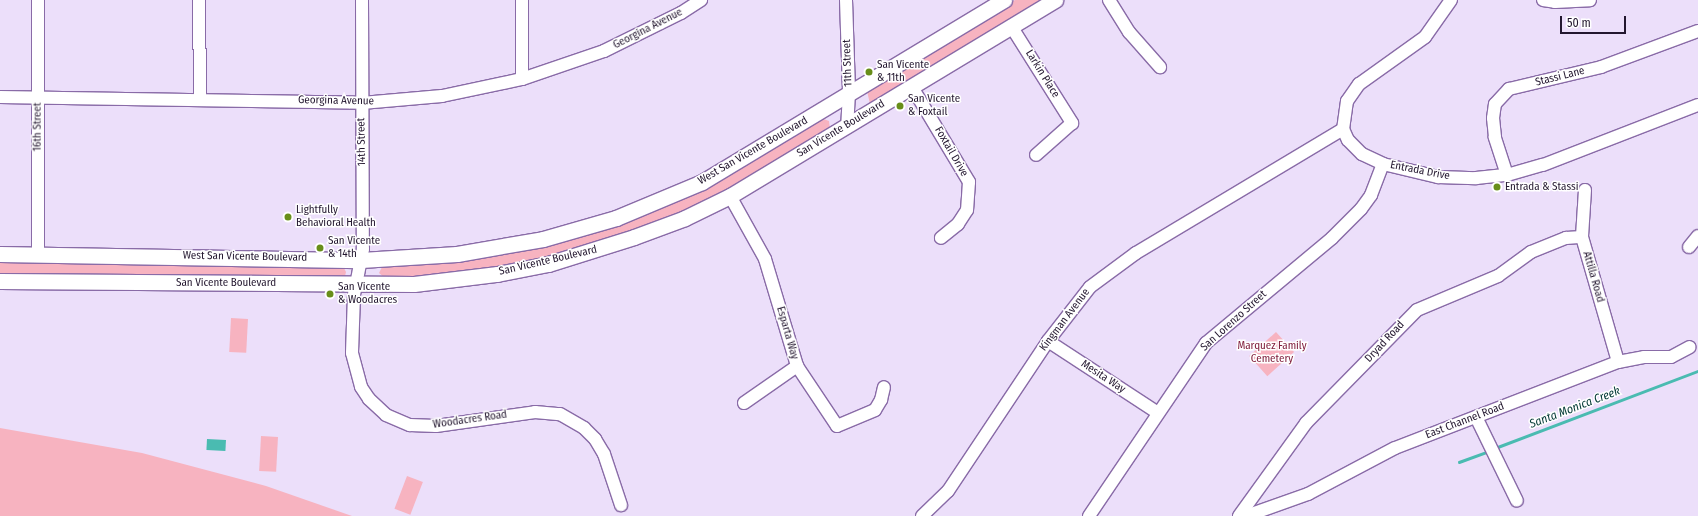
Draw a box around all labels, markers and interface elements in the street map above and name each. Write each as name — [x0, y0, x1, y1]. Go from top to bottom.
street label: Georgina Avenue — [611, 6, 685, 52]
scale bar — [1562, 8, 1628, 34]
text: 50 m — [1567, 16, 1591, 30]
street label: 11th Street — [841, 39, 855, 87]
street label: Larkin Place — [1022, 48, 1062, 100]
place label: San Vicente & 11th — [877, 59, 929, 85]
street label: Stassi Lane — [1534, 65, 1586, 89]
marker: San Vicente & 11th — [864, 67, 874, 77]
place label: San Vicente & Foxtail — [908, 93, 960, 119]
street label: Georgina Avenue — [298, 94, 374, 108]
street label: San Vicente Boulevard — [795, 98, 887, 160]
marker: San Vicente & Foxtail — [895, 101, 905, 111]
street label: 16th Street — [31, 103, 45, 151]
street label: West San Vicente Boulevard — [696, 114, 810, 188]
street label: 14th Street — [355, 118, 369, 166]
street label: Foxtail Drive — [931, 125, 971, 179]
street label: Entrada Drive — [1389, 159, 1451, 183]
place label: Entrada & Stassi — [1505, 180, 1578, 194]
marker: Entrada & Stassi — [1492, 182, 1502, 192]
place label: Lightfully Behavioral Health — [296, 204, 376, 230]
marker: Lightfully Behavioral Health — [283, 212, 293, 222]
place label: San Vicente & 14th — [328, 235, 380, 261]
marker: San Vicente & 14th — [315, 243, 325, 253]
street label: San Vicente Boulevard — [498, 243, 598, 279]
street label: West San Vicente Boulevard — [183, 249, 307, 265]
street label: Attilla Road — [1579, 250, 1607, 304]
street label: San Vicente Boulevard — [176, 276, 276, 290]
place label: San Vicente & Woodacres — [338, 281, 397, 307]
street label: Kingman Avenue — [1037, 286, 1093, 354]
street label: San Lorenzo Street — [1198, 288, 1270, 354]
marker: San Vicente & Woodacres — [325, 289, 335, 299]
street label: Esparta Way — [773, 305, 801, 361]
street label: Dryad Road — [1363, 319, 1407, 365]
park label: Marquez Family Cemetery — [1237, 340, 1307, 366]
street label: Mesita Way — [1078, 358, 1128, 396]
water label: Santa Monica Creek — [1528, 384, 1622, 432]
street label: East Channel Road — [1424, 400, 1506, 442]
street label: Woodacres Road — [432, 408, 508, 432]

